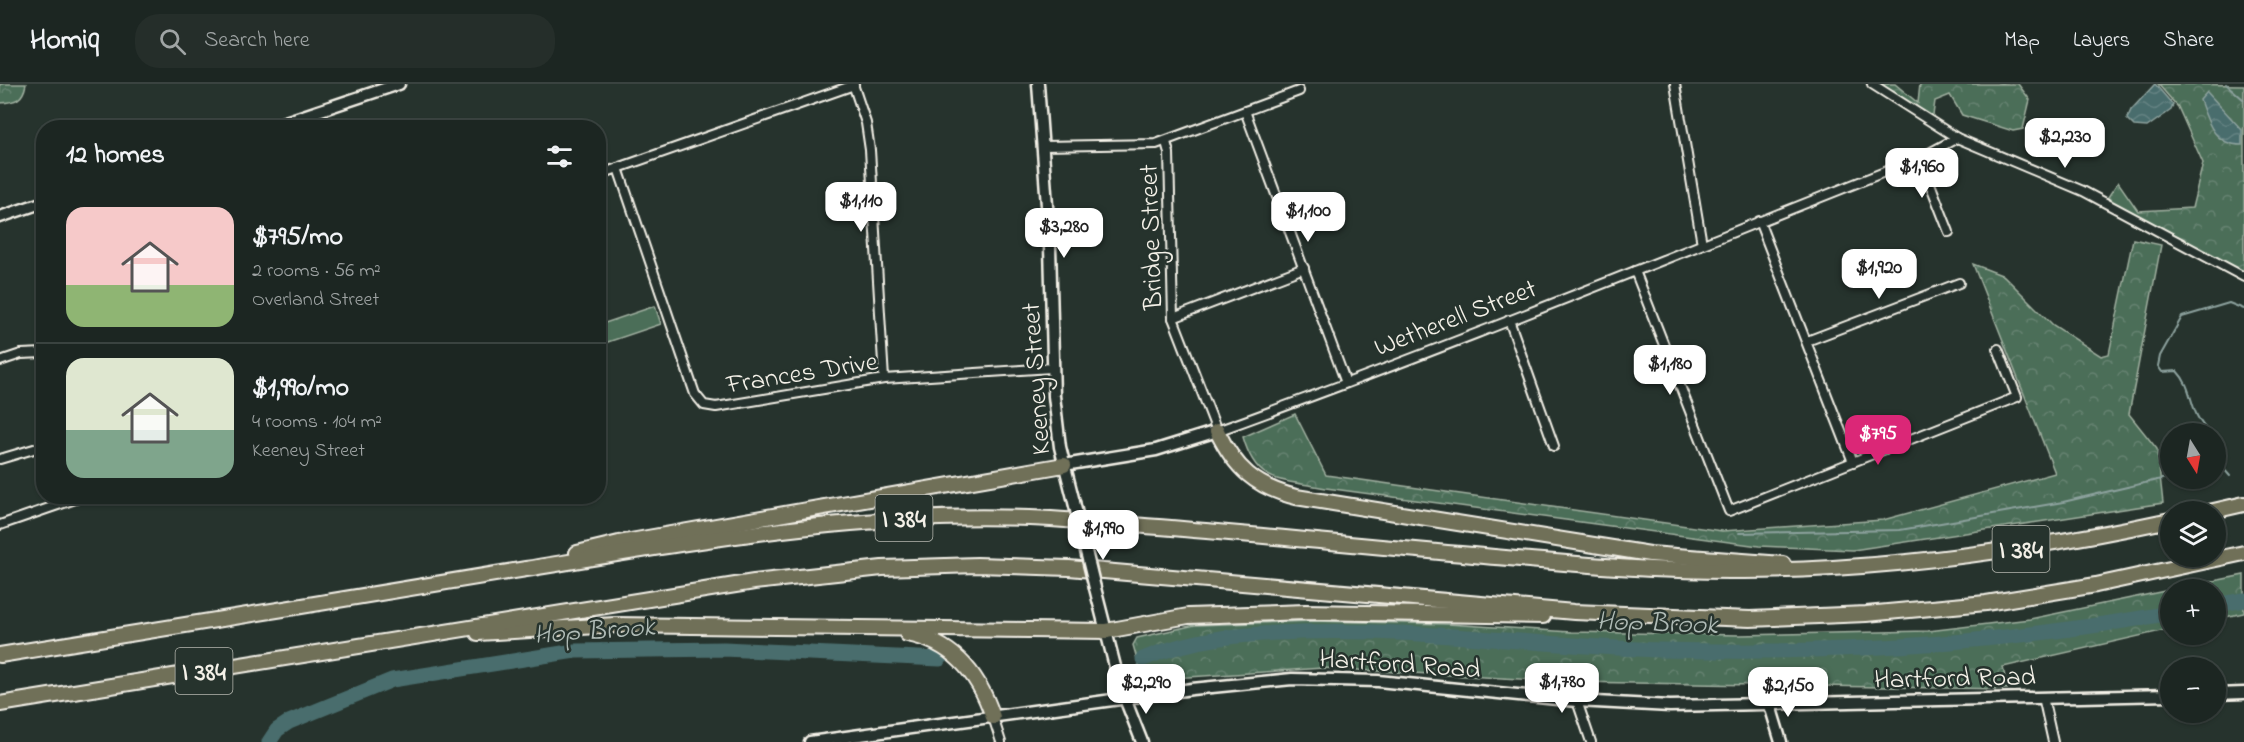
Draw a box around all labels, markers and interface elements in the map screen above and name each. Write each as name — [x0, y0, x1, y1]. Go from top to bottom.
search box — [135, 14, 555, 68]
text: Homiq — [30, 21, 99, 62]
icon: search — [156, 25, 189, 58]
text: Search here — [204, 25, 310, 57]
text: Map — [2004, 26, 2040, 56]
text: Layers — [2073, 26, 2130, 56]
text: Share — [2163, 26, 2214, 56]
pin: $2,230 — [2016, 118, 2114, 169]
text: $2,230 — [2039, 123, 2091, 152]
text: 12 homes — [66, 137, 165, 175]
icon: filters — [543, 140, 576, 173]
pin: $1,960 — [1873, 148, 1971, 199]
text: $1,960 — [1899, 153, 1945, 182]
street label: Bridge Street — [1130, 163, 1175, 311]
pin: $1,110 — [812, 182, 910, 233]
text: $1,110 — [839, 187, 883, 216]
pin: $1,100 — [1259, 192, 1357, 243]
text: $1,100 — [1285, 197, 1331, 226]
pin: $3,280 — [1015, 208, 1113, 259]
text: $3,280 — [1039, 213, 1089, 242]
text: $795/mo — [252, 219, 343, 257]
icon: home — [114, 231, 186, 303]
pin: $1,920 — [1830, 249, 1928, 300]
text: $1,920 — [1856, 254, 1902, 283]
text: 2 rooms · 56 m² — [252, 257, 381, 286]
street label: Wetherell Street — [1369, 270, 1543, 368]
text: Overland Street — [252, 286, 379, 315]
street label: Keeney Street — [1013, 301, 1062, 456]
street label: Frances Drive — [723, 343, 882, 406]
pin: $1,180 — [1621, 345, 1719, 396]
text: $1,180 — [1648, 350, 1692, 379]
text: $1,990/mo — [252, 370, 349, 408]
icon: home — [114, 382, 186, 454]
text: 4 rooms · 104 m² — [252, 408, 382, 437]
pin: $795 — [1842, 415, 1914, 466]
text: $795 — [1859, 420, 1897, 449]
north arrow — [2160, 423, 2226, 489]
map controls — [2160, 423, 2226, 723]
text: Keeney Street — [252, 437, 365, 466]
road number: I 384 — [876, 495, 932, 541]
button: layers — [2160, 501, 2226, 567]
pin: $1,990 — [1054, 510, 1152, 561]
text: $1,990 — [1082, 515, 1124, 544]
road number: I 384 — [1992, 526, 2050, 572]
button: + — [2160, 579, 2226, 645]
water label: Hop Brook — [1596, 602, 1720, 647]
water label: Hop Brook — [532, 608, 658, 657]
street label: Hartford Road — [1318, 640, 1482, 691]
road number: I 384 — [176, 648, 232, 694]
button: − — [2160, 657, 2226, 723]
street label: Hartford Road — [1874, 659, 2036, 700]
pin: $1,780 — [1513, 663, 1611, 714]
pin: $2,290 — [1097, 664, 1195, 715]
pin: $2,150 — [1739, 667, 1837, 718]
text: $1,780 — [1539, 668, 1585, 697]
text: $2,290 — [1121, 669, 1171, 698]
text: $2,150 — [1762, 672, 1814, 701]

